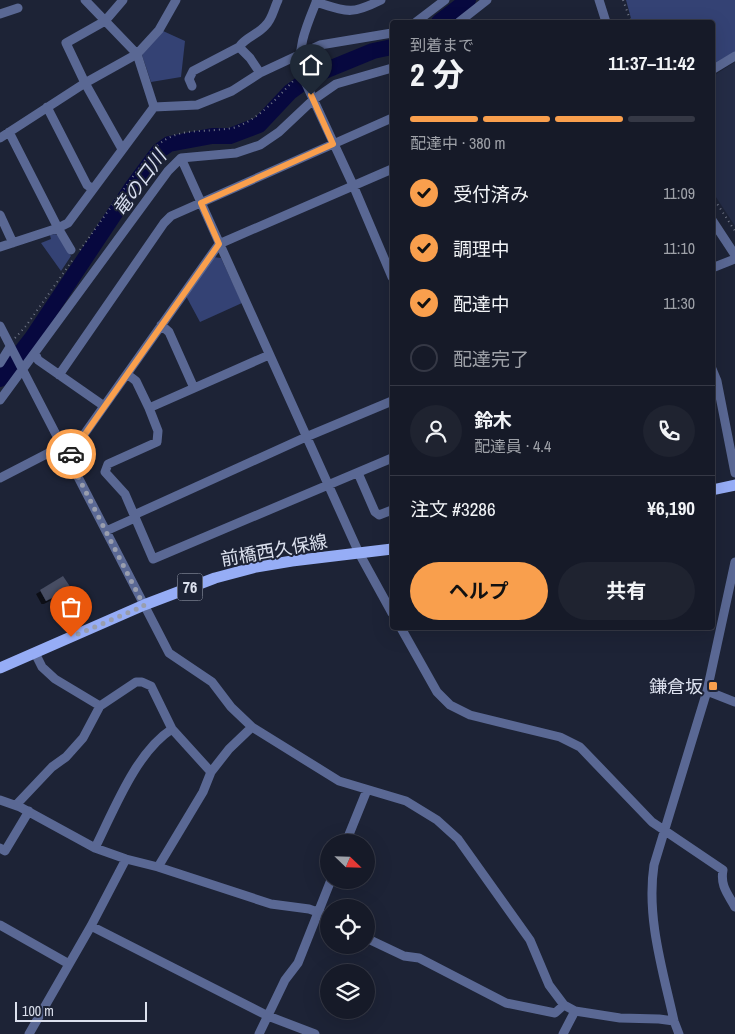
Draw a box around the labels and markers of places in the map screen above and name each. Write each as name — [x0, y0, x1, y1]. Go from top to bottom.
pin — [290, 44, 332, 95]
pin — [50, 586, 92, 637]
place label: 鎌倉坂 — [649, 674, 703, 699]
marker: 鎌倉坂 — [707, 680, 719, 692]

